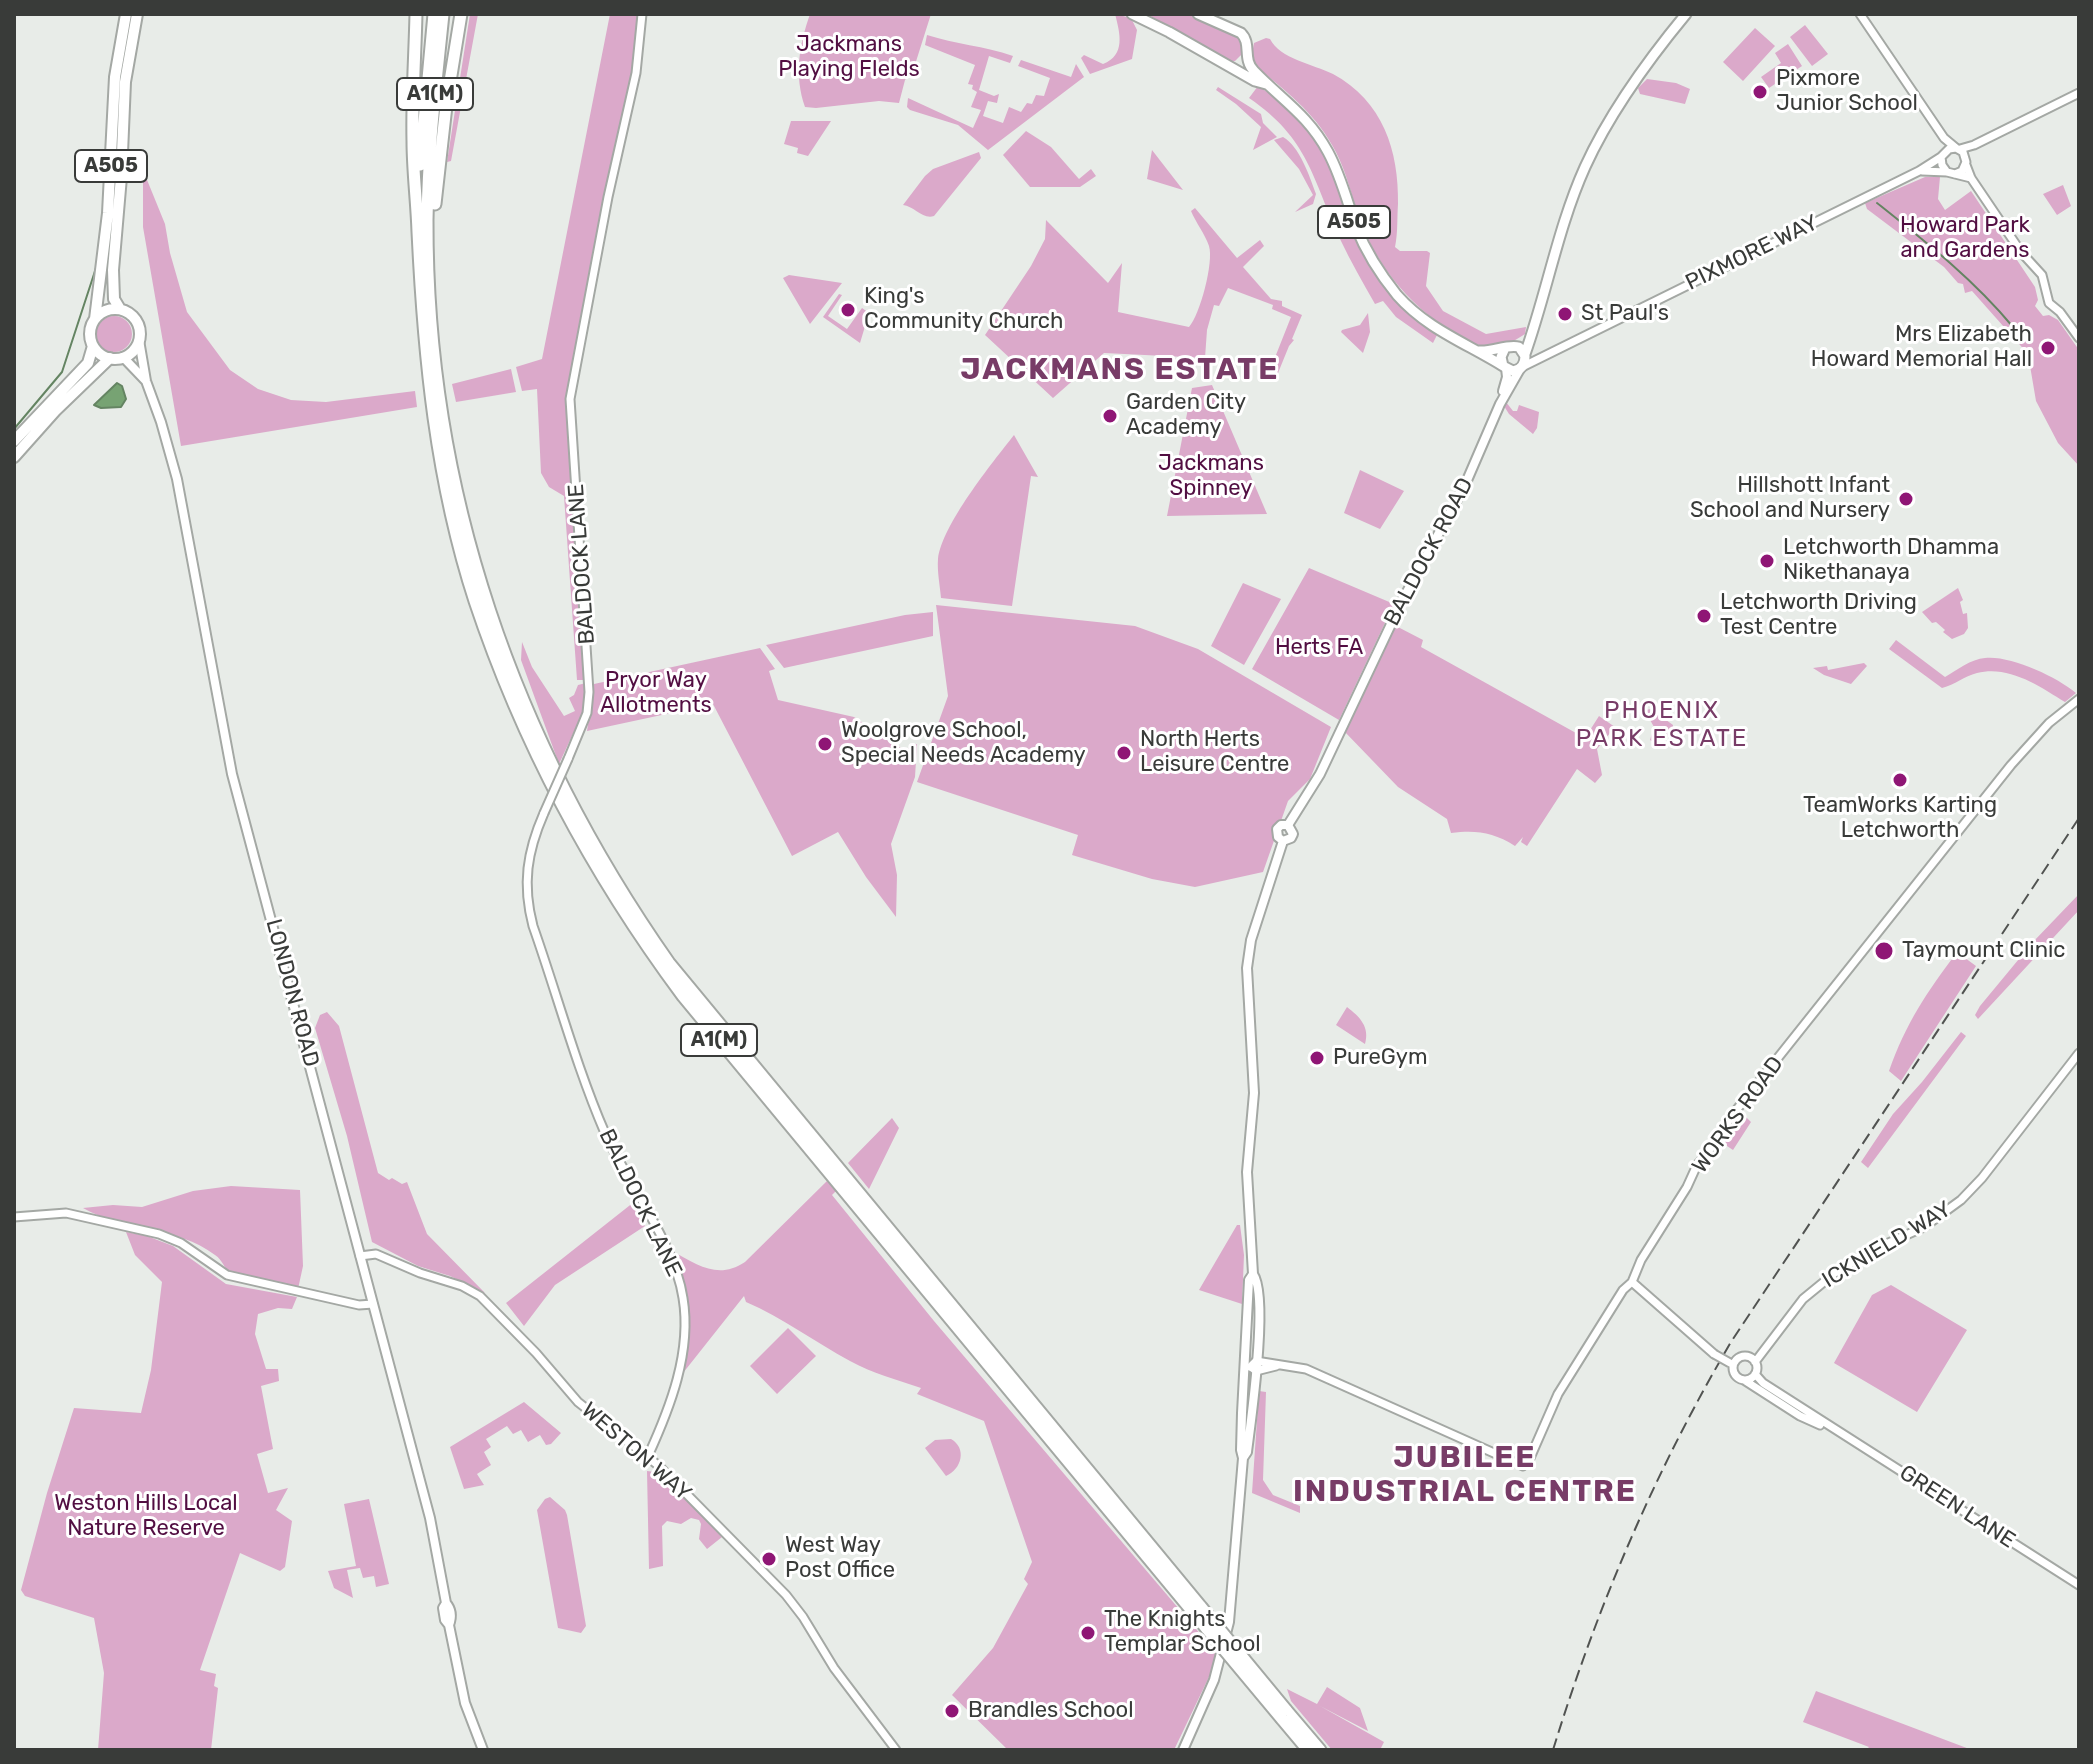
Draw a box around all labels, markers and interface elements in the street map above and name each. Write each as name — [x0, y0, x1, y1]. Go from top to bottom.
park label: Jackmans Playing FIelds — [778, 32, 920, 84]
place label: Pixmore Junior School — [1776, 66, 1918, 118]
road number: A1(M) — [397, 78, 473, 110]
marker: Pixmore Junior School — [1751, 83, 1769, 101]
road number: A505 — [75, 150, 147, 182]
road number: A505 — [1318, 206, 1390, 238]
street label: PIXMORE WAY — [1682, 210, 1822, 296]
park label: Howard Park and Gardens — [1900, 213, 2030, 264]
place label: King's Community Church — [864, 284, 1063, 336]
marker: King's Community Church — [839, 301, 857, 319]
place label: St Paul's — [1581, 301, 1669, 327]
marker: St Paul's — [1556, 305, 1574, 323]
place label: Mrs Elizabeth Howard Memorial Hall — [1811, 322, 2032, 374]
marker: Mrs Elizabeth Howard Memorial Hall — [2039, 339, 2057, 357]
district label: JACKMANS ESTATE — [961, 352, 1279, 388]
place label: Garden City Academy — [1126, 390, 1246, 442]
marker: Garden City Academy — [1101, 407, 1119, 425]
park label: Jackmans Spinney — [1158, 451, 1264, 502]
street label: BALDOCK ROAD — [1379, 473, 1479, 631]
place label: Hillshott Infant School and Nursery — [1690, 473, 1890, 524]
street label: BALDOCK LANE — [563, 483, 601, 645]
marker: Hillshott Infant School and Nursery — [1897, 490, 1915, 508]
place label: Letchworth Dhamma Nikethanaya — [1783, 535, 1999, 586]
marker: Letchworth Dhamma Nikethanaya — [1758, 552, 1776, 570]
place label: Letchworth Driving Test Centre — [1720, 590, 1917, 642]
marker: Letchworth Driving Test Centre — [1695, 607, 1713, 625]
park label: Herts FA — [1275, 635, 1363, 661]
park label: Pryor Way Allotments — [600, 668, 712, 720]
district label: PHOENIX PARK ESTATE — [1576, 697, 1748, 753]
place label: Woolgrove School, Special Needs Academy — [841, 718, 1086, 770]
place label: North Herts Leisure Centre — [1140, 727, 1289, 778]
marker: Woolgrove School, Special Needs Academy — [816, 735, 834, 753]
marker: North Herts Leisure Centre — [1115, 744, 1133, 762]
marker: TeamWorks Karting Letchworth — [1891, 771, 1909, 789]
place label: TeamWorks Karting Letchworth — [1803, 793, 1997, 844]
street label: LONDON ROAD — [260, 916, 324, 1070]
place label: Taymount Clinic — [1902, 938, 2065, 964]
marker: Taymount Clinic — [1873, 940, 1895, 962]
road number: A1(M) — [681, 1024, 757, 1056]
place label: PureGym — [1333, 1045, 1428, 1071]
marker: PureGym — [1308, 1049, 1326, 1067]
street label: WORKS ROAD — [1687, 1052, 1789, 1178]
street label: BALDOCK LANE — [593, 1125, 687, 1281]
street label: ICKNIELD WAY — [1818, 1196, 1956, 1294]
street label: WESTON WAY — [576, 1397, 696, 1507]
district label: JUBILEE INDUSTRIAL CENTRE — [1293, 1440, 1637, 1510]
street label: GREEN LANE — [1894, 1460, 2020, 1554]
park label: Weston Hills Local Nature Reserve — [54, 1491, 238, 1542]
place label: West Way Post Office — [785, 1533, 895, 1584]
marker: West Way Post Office — [760, 1550, 778, 1568]
place label: The Knights Templar School — [1104, 1607, 1261, 1658]
marker: The Knights Templar School — [1079, 1624, 1097, 1642]
place label: Brandles School — [968, 1698, 1134, 1724]
marker: Brandles School — [943, 1702, 961, 1720]

